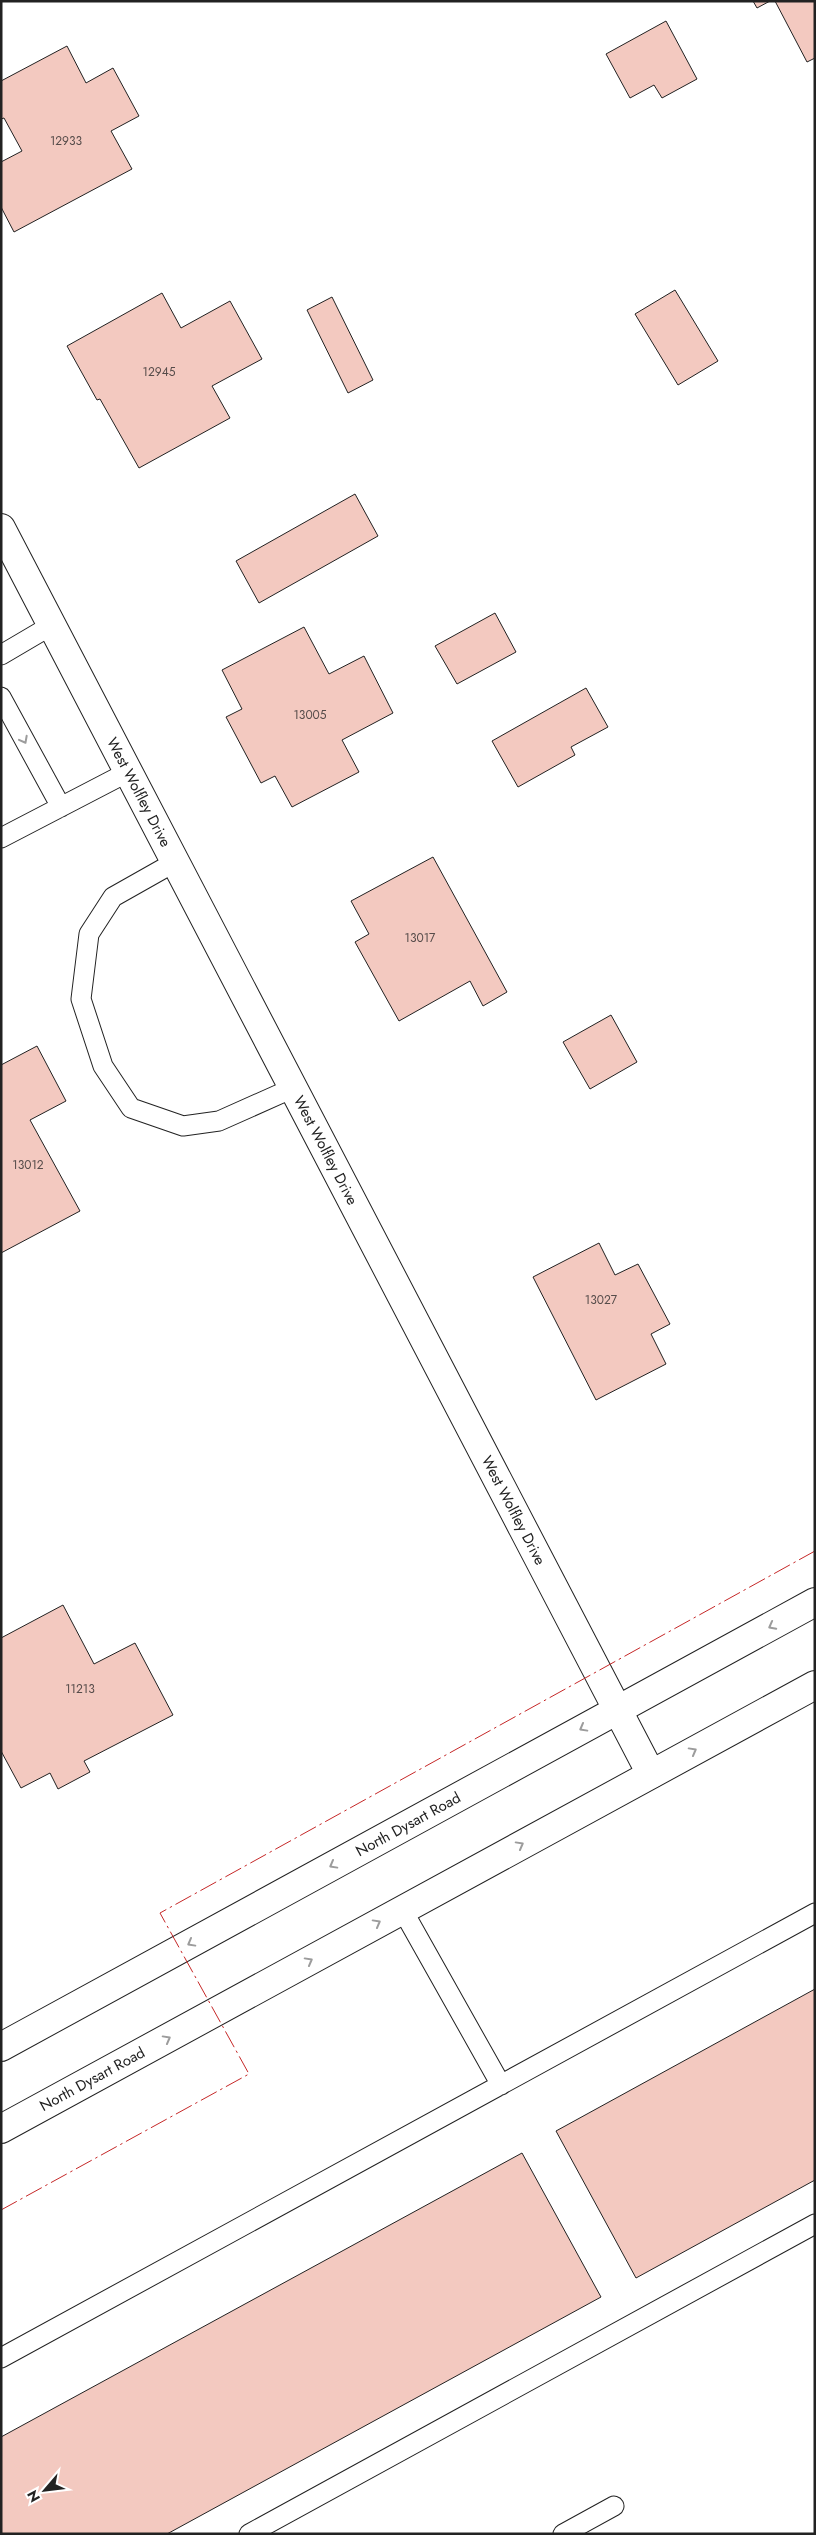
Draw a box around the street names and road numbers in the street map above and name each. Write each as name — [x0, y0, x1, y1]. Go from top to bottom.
street label: West Wolfley Drive — [101, 734, 177, 851]
street label: West Wolfley Drive — [288, 1092, 363, 1209]
street label: West Wolfley Drive — [476, 1452, 551, 1569]
street label: North Dysart Road — [352, 1787, 465, 1862]
street label: North Dysart Road — [36, 2042, 149, 2117]

